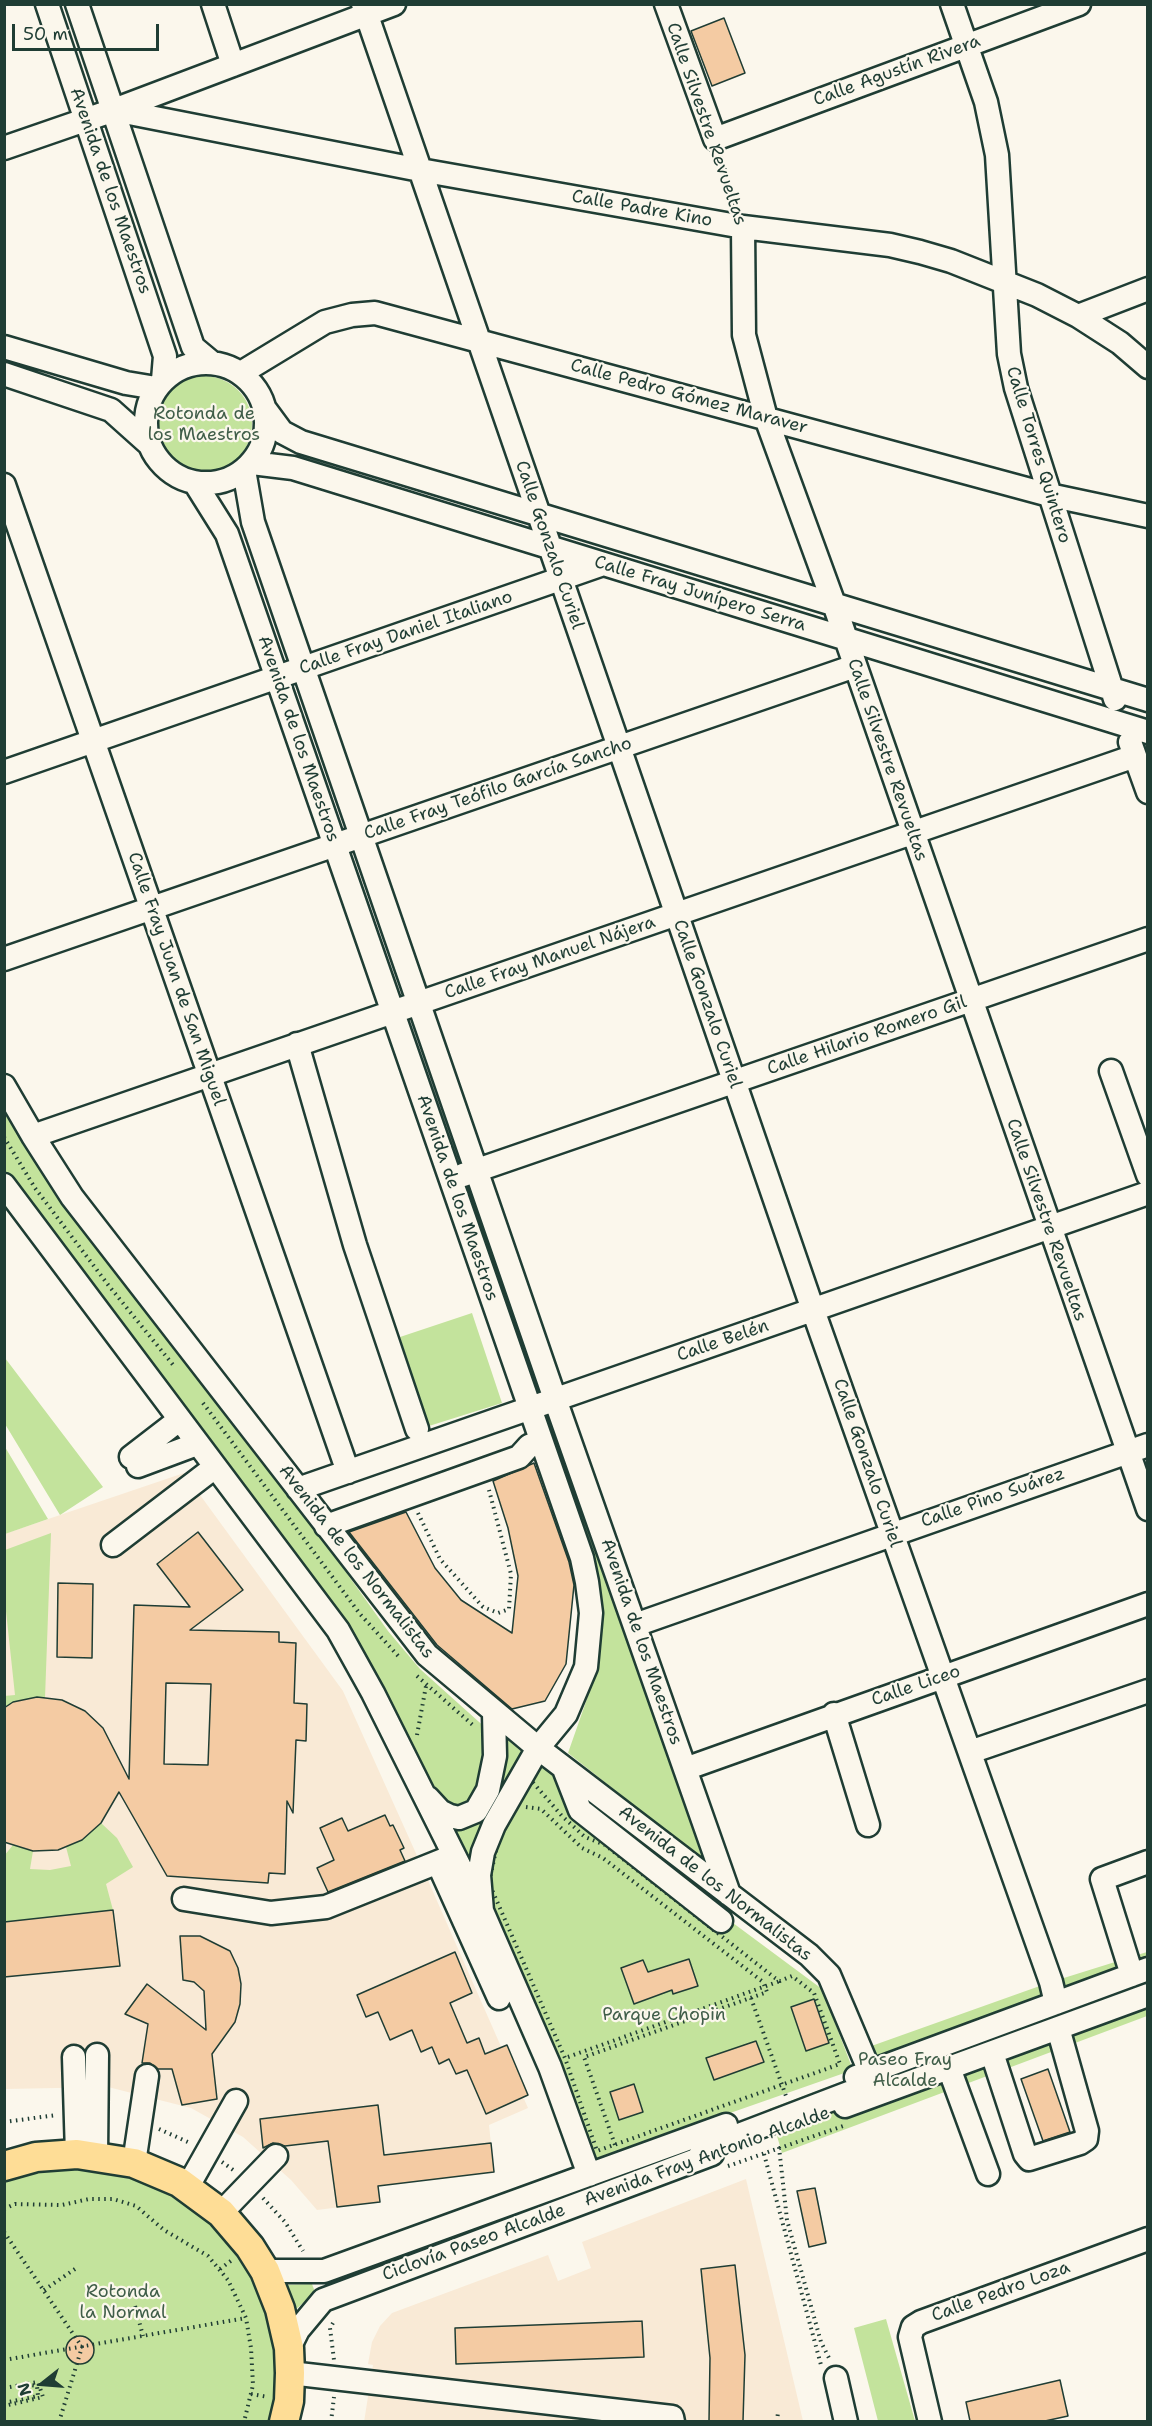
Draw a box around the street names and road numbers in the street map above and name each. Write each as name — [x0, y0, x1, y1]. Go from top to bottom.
street label: Calle Silvestre Revueltas — [661, 20, 751, 228]
street label: Calle Agustín Rivera — [811, 31, 983, 111]
street label: Avenida de los Maestros — [65, 85, 155, 297]
street label: Calle Padre Kino — [570, 186, 714, 232]
street label: Calle Pedro Gómez Maraver — [568, 355, 810, 439]
street label: Calle Torres Quintero — [1001, 364, 1075, 546]
street label: Calle Gonzalo Curiel — [510, 458, 588, 632]
street label: Calle Fray Junípero Serra — [591, 551, 809, 637]
street label: Calle Fray Daniel Italiano — [297, 586, 515, 680]
street label: Avenida de los Maestros — [253, 633, 343, 845]
street label: Calle Silvestre Revueltas — [842, 656, 932, 864]
street label: Calle Fray Teófilo García Sancho — [361, 733, 635, 845]
street label: Calle Fray Juan de San Miguel — [122, 849, 230, 1109]
street label: Calle Fray Manuel Nájera — [442, 912, 658, 1004]
street label: Calle Gonzalo Curiel — [668, 917, 746, 1091]
street label: Calle Hilario Romero Gil — [764, 992, 970, 1080]
street label: Avenida de los Maestros — [412, 1092, 502, 1304]
street label: Calle Silvestre Revueltas — [1001, 1116, 1091, 1324]
street label: Calle Belén — [674, 1315, 772, 1367]
street label: Calle Gonzalo Curiel — [828, 1376, 906, 1550]
street label: Avenida de los Normalistas — [274, 1461, 438, 1663]
street label: Calle Pino Suárez — [918, 1463, 1068, 1533]
street label: Avenida de los Maestros — [596, 1536, 686, 1748]
street label: Calle Liceo — [869, 1661, 963, 1711]
street label: Avenida de los Normalistas — [614, 1802, 816, 1966]
street label: Avenida Fray Antonio Alcalde — [581, 2102, 833, 2212]
street label: Ciclovía Paseo Alcalde — [380, 2200, 568, 2286]
street label: Calle Pedro Loza — [929, 2257, 1073, 2327]

